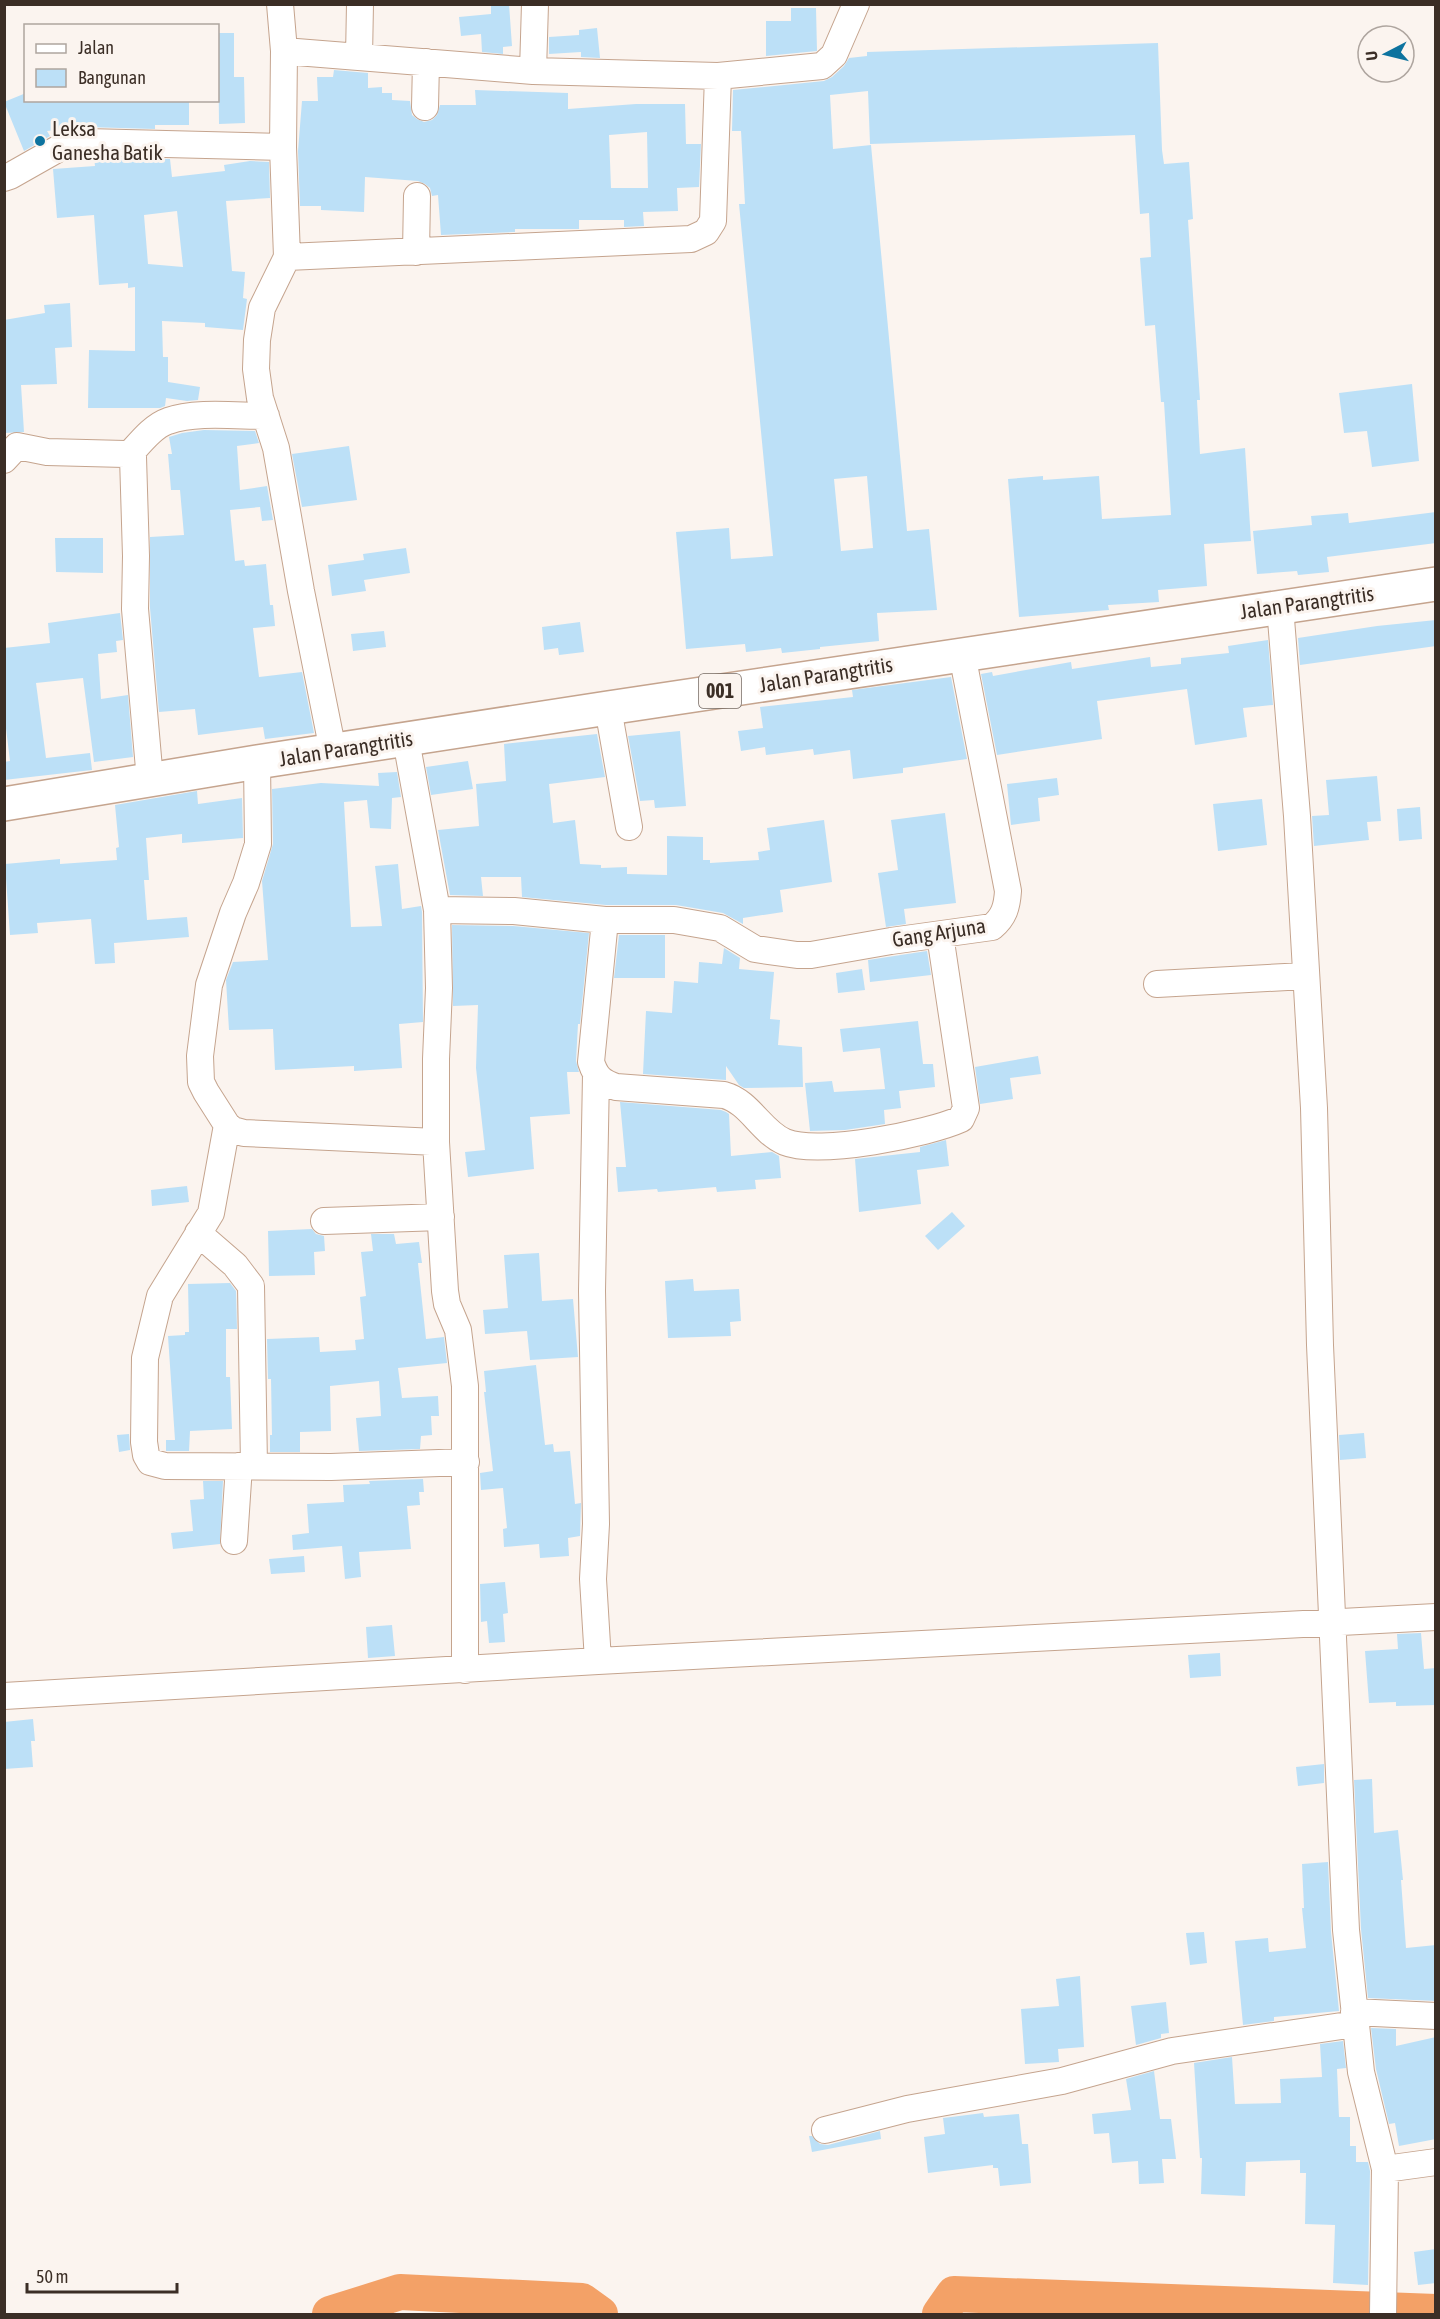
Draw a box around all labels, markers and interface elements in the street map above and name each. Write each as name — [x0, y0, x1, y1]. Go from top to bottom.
legend — [24, 24, 219, 102]
north arrow — [1356, 24, 1416, 84]
text: Jalan — [78, 37, 114, 58]
text: U — [1362, 50, 1381, 62]
text: Bangunan — [78, 67, 146, 88]
place label: Leksa Ganesha Batik — [52, 116, 163, 164]
marker: Leksa Ganesha Batik — [33, 134, 47, 148]
street label: Jalan Parangtritis — [1239, 581, 1375, 623]
street label: Jalan Parangtritis — [757, 652, 894, 696]
road number: 001 — [699, 674, 741, 708]
street label: Jalan Parangtritis — [277, 726, 414, 770]
street label: Gang Arjuna — [890, 913, 987, 951]
scale bar — [27, 2256, 177, 2294]
text: 50 m — [36, 2266, 68, 2287]

